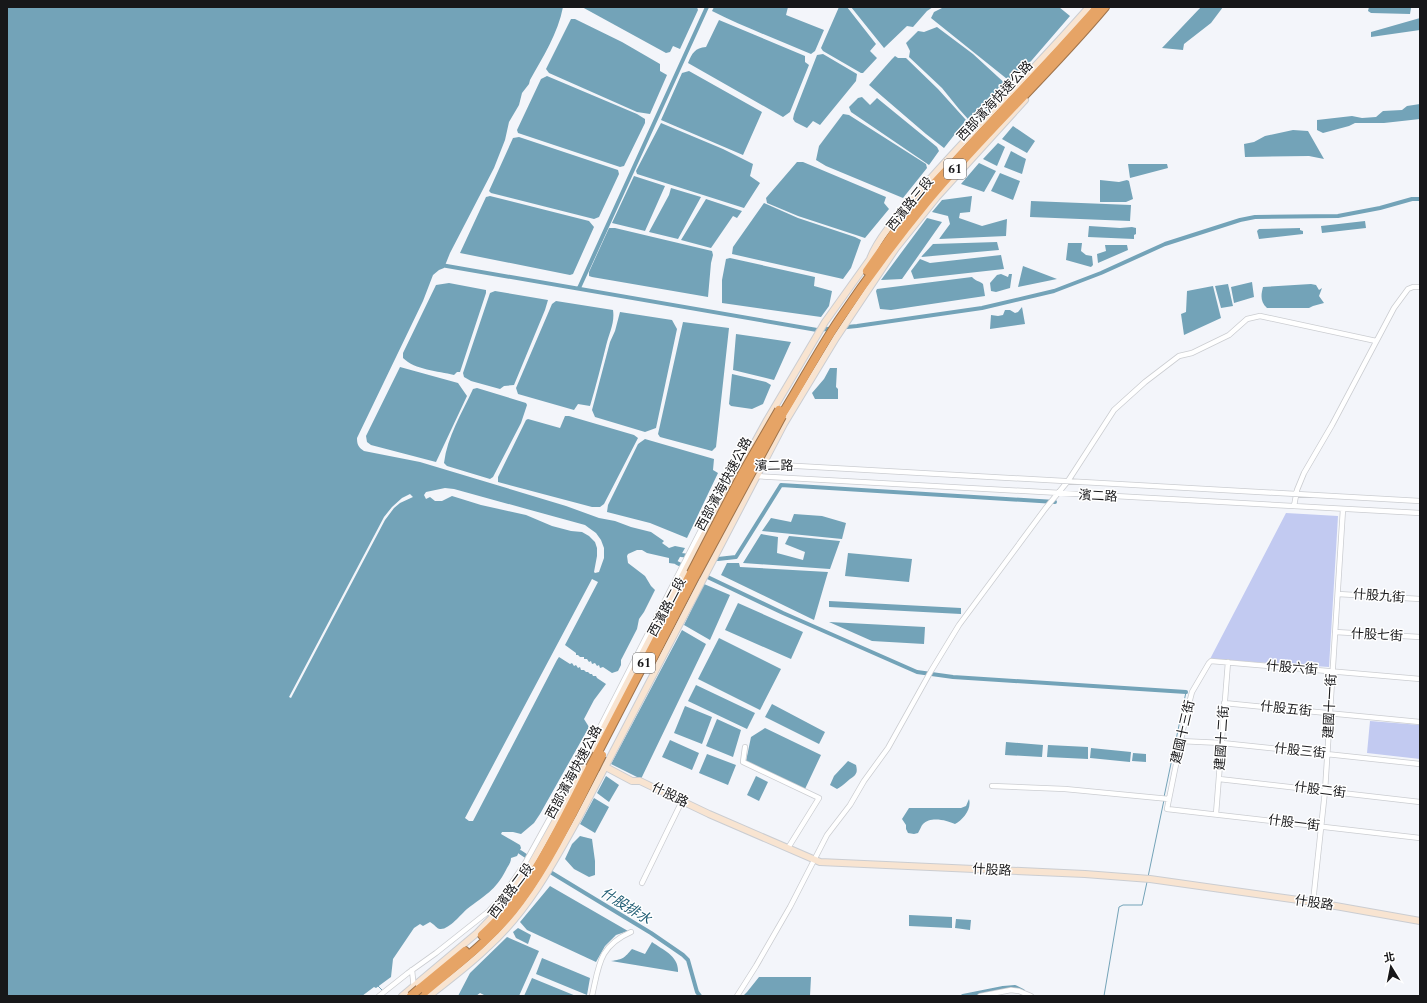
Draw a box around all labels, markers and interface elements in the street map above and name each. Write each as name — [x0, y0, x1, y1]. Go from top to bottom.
street label: 西部濱海快速公路 — [952, 56, 1038, 146]
road number: 61 — [944, 159, 966, 179]
street label: 西濱路三段 — [882, 172, 938, 236]
street label: 西部濱海快速公路 — [691, 433, 757, 535]
street label: 濱二路 — [754, 456, 794, 476]
street label: 濱二路 — [1078, 485, 1118, 507]
street label: 西濱路二段 — [643, 574, 691, 640]
street label: 什股九街 — [1352, 584, 1406, 608]
street label: 什股七街 — [1351, 624, 1403, 646]
road number: 61 — [633, 653, 655, 673]
street label: 什股六街 — [1265, 656, 1319, 680]
street label: 建國十一街 — [1318, 673, 1342, 739]
street label: 什股五街 — [1259, 696, 1313, 722]
street label: 建國十三街 — [1166, 698, 1200, 766]
street label: 建國十二街 — [1210, 705, 1234, 771]
street label: 西部濱海快速公路 — [541, 721, 607, 823]
street label: 什股三街 — [1273, 738, 1327, 764]
street label: 什股路 — [648, 777, 692, 813]
street label: 什股二街 — [1293, 777, 1347, 803]
street label: 什股一街 — [1267, 810, 1321, 836]
street label: 西濱路二段 — [483, 859, 539, 923]
street label: 什股路 — [972, 859, 1012, 881]
water label: 什股排水 — [597, 882, 656, 930]
street label: 什股路 — [1293, 890, 1335, 916]
north arrow — [1371, 947, 1411, 987]
text: 北 — [1382, 948, 1396, 967]

